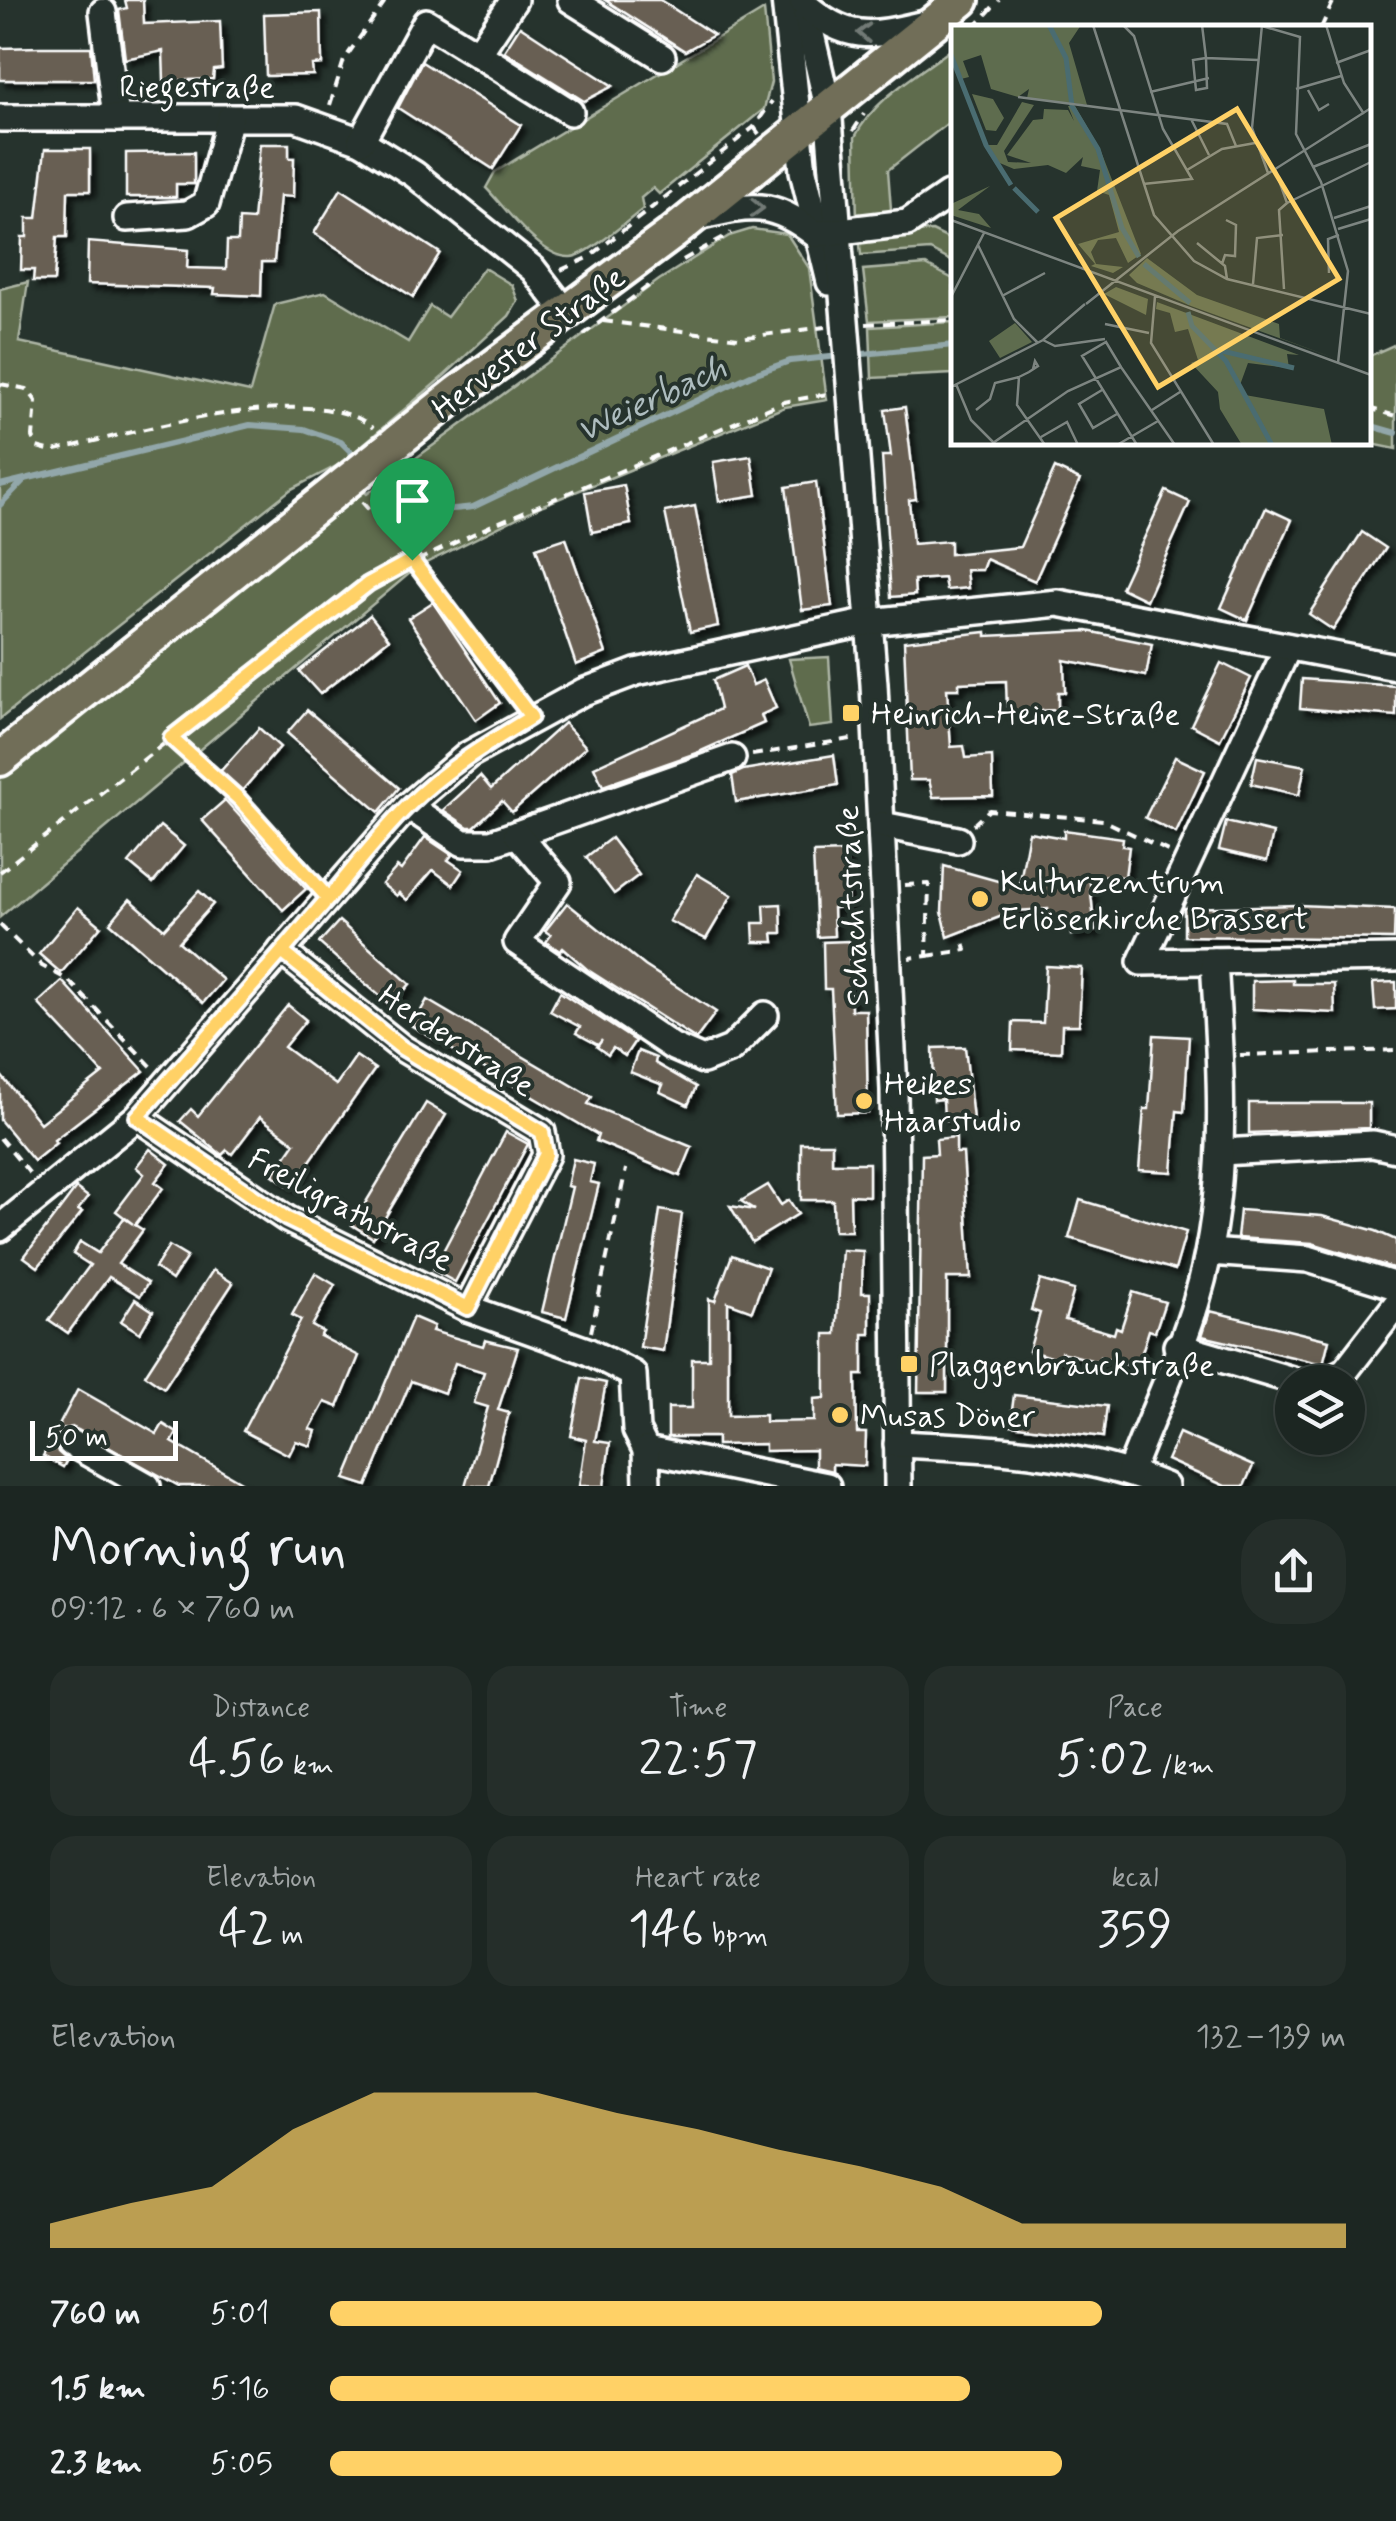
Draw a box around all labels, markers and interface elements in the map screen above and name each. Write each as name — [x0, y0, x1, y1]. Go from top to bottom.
one-way arrow — [856, 23, 872, 44]
inset map — [951, 25, 1371, 445]
street label: Riegestraße — [119, 67, 275, 112]
one-way arrow — [750, 197, 765, 218]
street label: Hervester Straße — [424, 257, 634, 430]
water label: Weierbach — [570, 345, 734, 454]
pin — [370, 458, 455, 561]
icon: arrive — [385, 473, 440, 528]
place label: Heinrich-Heine-Straße — [871, 694, 1180, 736]
marker: Heinrich-Heine-Straße — [840, 702, 862, 724]
street label: Schachtstraße — [828, 804, 880, 1007]
place label: Kulturzentrum Erlöserkirche Brassert — [1000, 862, 1308, 941]
marker: Kulturzentrum Erlöserkirche Brassert — [969, 888, 991, 910]
street label: Herderstraße — [370, 975, 542, 1108]
place label: Heikes Haarstudio — [884, 1064, 1021, 1143]
marker: Heikes Haarstudio — [853, 1090, 875, 1112]
street label: Freiligrathstraße — [240, 1139, 460, 1282]
place label: Plaggenbrauckstraße — [929, 1345, 1215, 1389]
marker: Plaggenbrauckstraße — [898, 1353, 920, 1375]
map controls — [1275, 1365, 1365, 1455]
button: layers — [1275, 1365, 1365, 1455]
place label: Musas Döner — [860, 1396, 1036, 1438]
marker: Musas Döner — [829, 1404, 851, 1426]
scale bar — [30, 1416, 178, 1460]
text: 50 m — [45, 1420, 108, 1457]
text: Morning run — [50, 1514, 347, 1586]
button: share — [1241, 1519, 1346, 1624]
text: 09:12 · 6 × 760 m — [50, 1588, 295, 1630]
text: Distance — [212, 1690, 310, 1727]
text: Time — [669, 1690, 727, 1727]
text: Pace — [1107, 1690, 1163, 1727]
text: 4.56 — [188, 1727, 285, 1793]
text: 22:57 — [638, 1727, 758, 1793]
text: 5:02 — [1056, 1727, 1154, 1793]
text: km — [285, 1748, 334, 1785]
text: /km — [1154, 1748, 1214, 1785]
text: Elevation — [206, 1860, 316, 1897]
text: Heart rate — [635, 1860, 761, 1897]
text: kcal — [1111, 1860, 1159, 1897]
text: 42 — [218, 1897, 274, 1963]
text: 146 — [628, 1897, 704, 1963]
text: 359 — [1097, 1897, 1173, 1963]
text: m — [274, 1918, 304, 1955]
text: bpm — [704, 1918, 768, 1955]
text: Elevation — [50, 2016, 176, 2058]
text: 132–139 m — [1196, 2016, 1346, 2058]
text: 760 m — [50, 2293, 140, 2335]
text: 5:01 — [210, 2293, 269, 2335]
text: 1.5 km — [50, 2368, 146, 2410]
text: 5:16 — [210, 2368, 270, 2410]
text: 2.3 km — [50, 2443, 142, 2485]
text: 5:05 — [210, 2443, 273, 2485]

